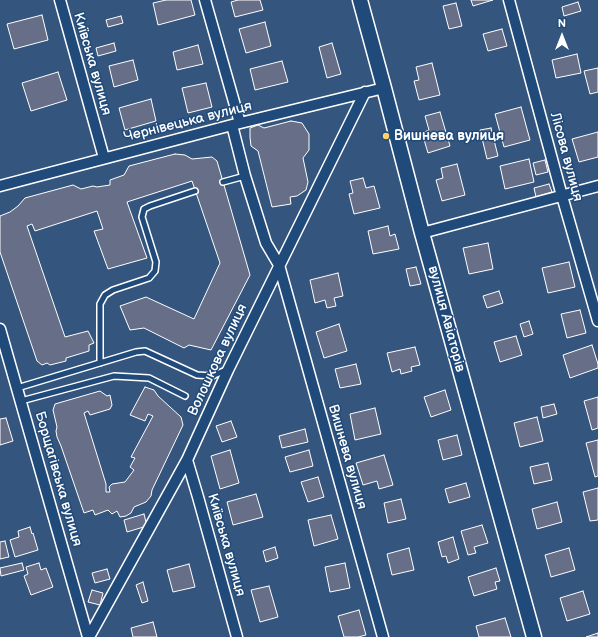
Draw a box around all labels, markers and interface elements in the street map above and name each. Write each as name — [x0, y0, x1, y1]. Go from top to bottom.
street label: Київська вулиця — [69, 11, 115, 117]
north arrow — [542, 16, 582, 56]
text: N — [558, 17, 566, 30]
street label: Чернівецька вулиця — [122, 98, 254, 146]
street label: Лісова вулиця — [546, 111, 586, 203]
place label: Вишнева вулиця — [394, 128, 504, 144]
marker: Вишнева вулиця — [381, 131, 391, 141]
street label: вулиця Авіаторів — [424, 264, 468, 374]
street label: Волошкова вулиця — [185, 301, 251, 419]
street label: Вишнева вулиця — [324, 403, 370, 511]
street label: Борщагівська вулиця — [31, 410, 85, 548]
street label: Київська вулиця — [203, 492, 249, 598]

